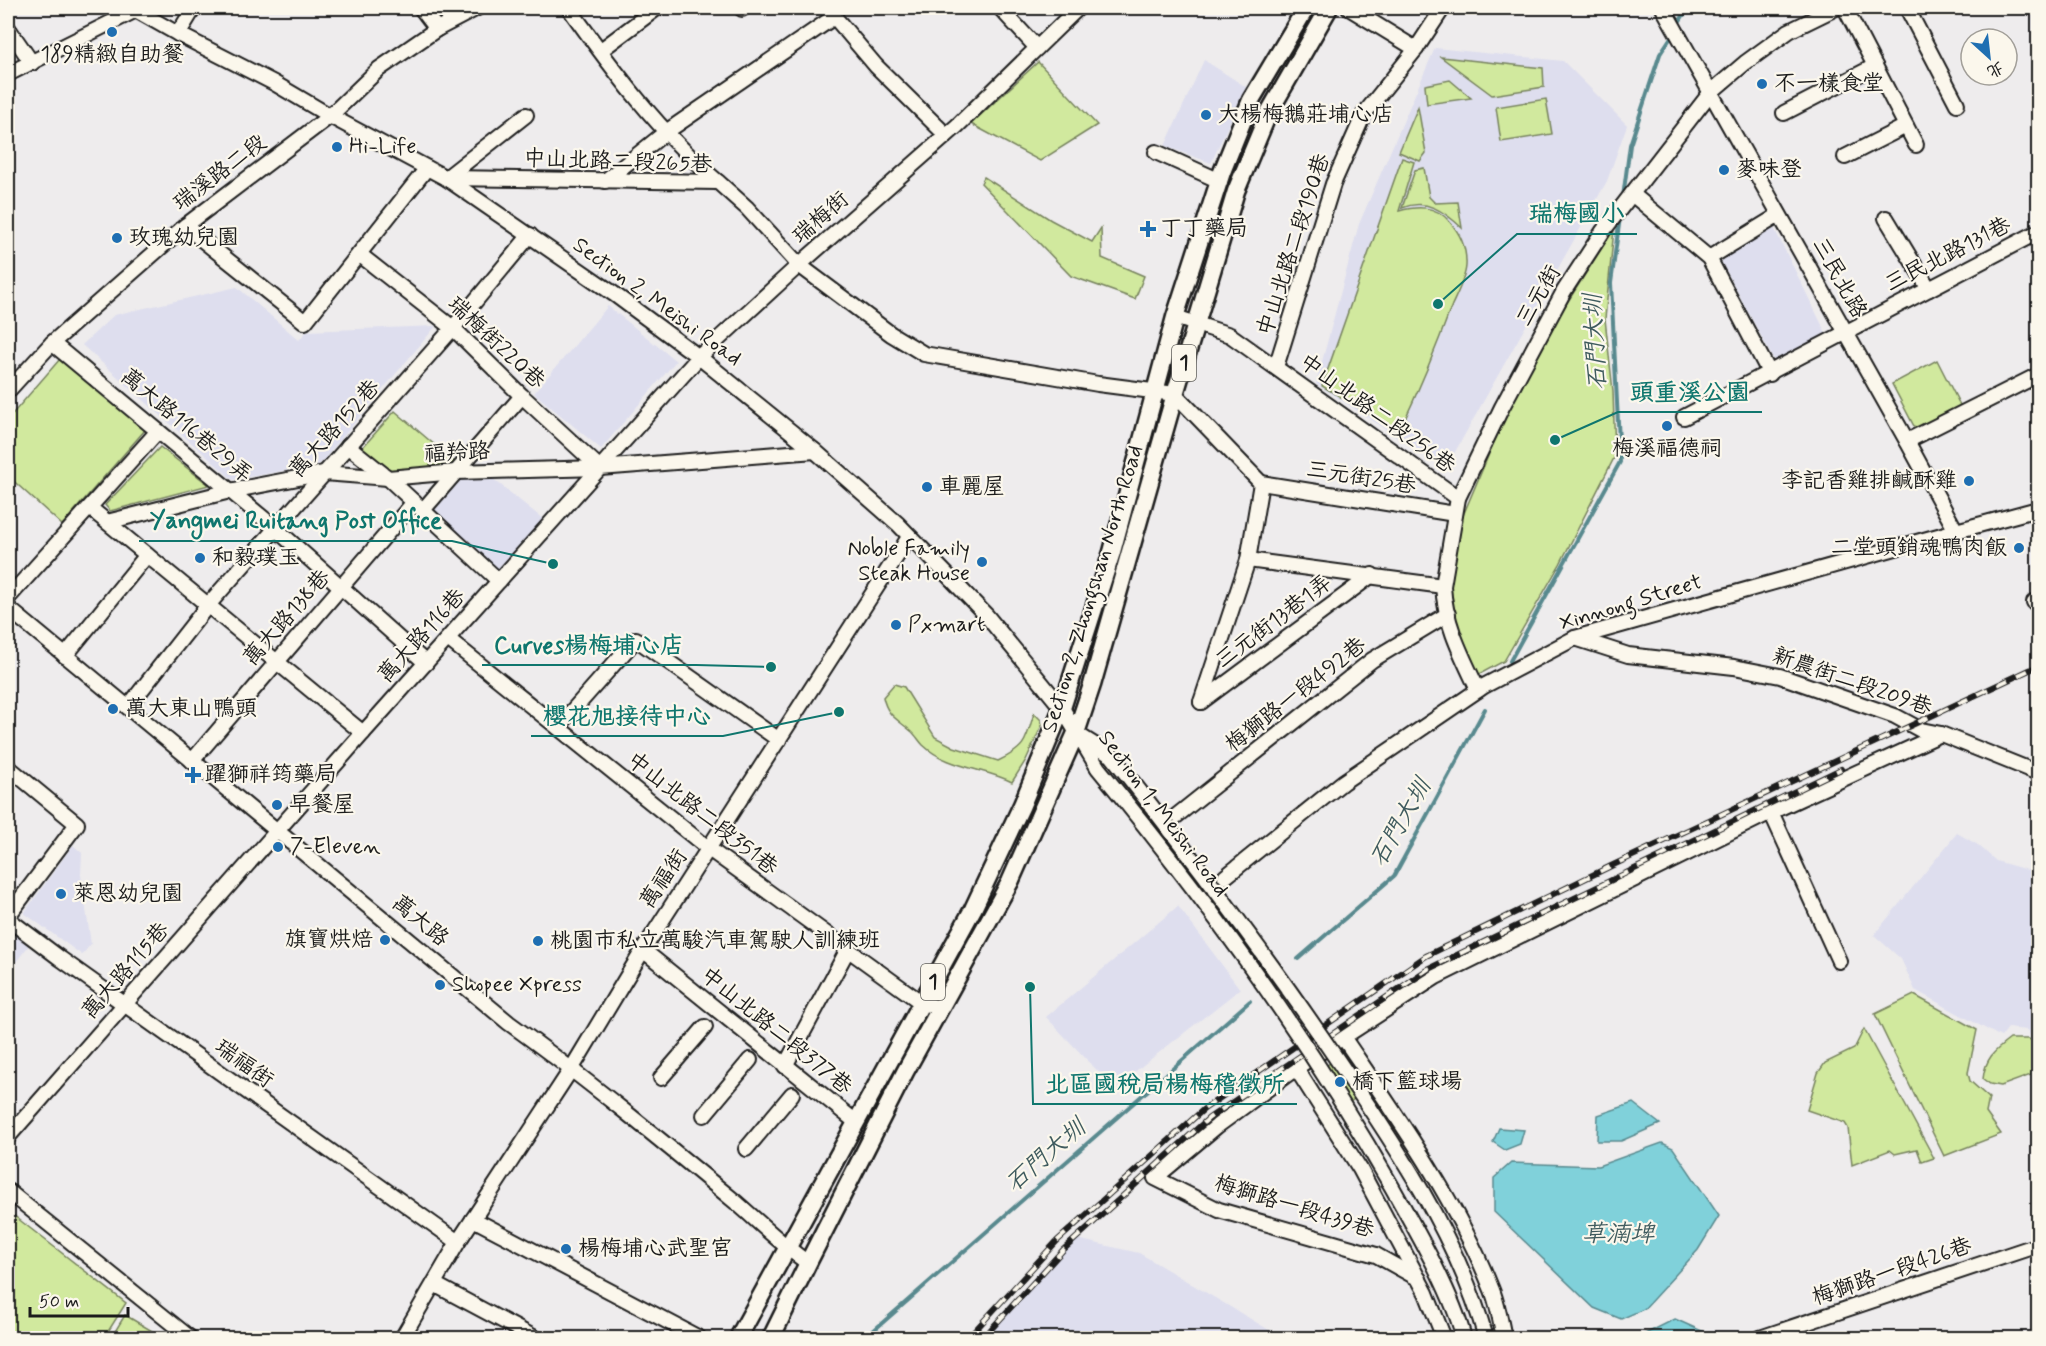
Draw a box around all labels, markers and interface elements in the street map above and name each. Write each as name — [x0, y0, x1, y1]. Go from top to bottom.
marker: 189精緻自助餐 — [105, 25, 119, 39]
north arrow — [1959, 27, 2019, 87]
place label: 189精緻自助餐 — [40, 41, 184, 69]
text: 北 — [1983, 56, 2007, 82]
place label: 不一樣食堂 — [1774, 70, 1884, 98]
marker: 不一樣食堂 — [1755, 77, 1769, 91]
place label: 大楊梅鵝莊埔心店 — [1218, 101, 1394, 129]
marker: 大楊梅鵝莊埔心店 — [1199, 108, 1213, 122]
street label: 瑞溪路二段 — [168, 129, 272, 217]
place label: Hi-Life — [349, 133, 416, 161]
marker: Hi-Life — [330, 140, 344, 154]
street label: 中山北路二段265巷 — [523, 145, 713, 179]
street label: 中山北路二段190巷 — [1251, 150, 1337, 340]
place label: 麥味登 — [1736, 156, 1802, 184]
marker: 麥味登 — [1717, 163, 1731, 177]
street label: 瑞梅街 — [787, 186, 855, 250]
callout: 瑞梅國小 — [1517, 192, 1637, 234]
text: 瑞梅國小 — [1529, 199, 1625, 230]
street label: 三民北路131巷 — [1880, 211, 2016, 299]
place label: 丁丁藥局 — [1160, 215, 1248, 243]
marker: 丁丁藥局 — [1141, 222, 1155, 236]
place label: 玫瑰幼兒園 — [129, 224, 239, 252]
marker: 玫瑰幼兒園 — [110, 231, 124, 245]
street label: Section 2, Meishi Road — [567, 231, 747, 373]
street label: 三民北路 — [1805, 233, 1873, 323]
street label: 三元街 — [1510, 260, 1568, 332]
water label: 石門大圳 — [1578, 290, 1614, 391]
street label: 瑞梅街220巷 — [441, 291, 551, 395]
road number: 1 — [1172, 345, 1196, 381]
street label: 中山北路二段256巷 — [1293, 348, 1461, 480]
street label: 萬大路116巷29弄 — [114, 363, 258, 489]
callout: 頭重溪公園 — [1618, 370, 1762, 412]
street label: 萬大路152巷 — [284, 374, 386, 484]
text: 頭重溪公園 — [1630, 378, 1750, 409]
marker: 梅溪福德祠 — [1660, 419, 1674, 433]
place label: 梅溪福德祠 — [1612, 435, 1722, 463]
street label: 福羚路 — [423, 437, 491, 469]
street label: Section 2, Zhongshan North Road — [1036, 442, 1153, 737]
street label: 三元街25巷 — [1304, 456, 1418, 500]
place label: 李記香雞排鹹酥雞 — [1781, 467, 1957, 495]
place label: 車麗屋 — [939, 473, 1005, 501]
marker: 李記香雞排鹹酥雞 — [1962, 474, 1976, 488]
marker: 車麗屋 — [920, 480, 934, 494]
callout: Yangmei Ruitang Post Office — [139, 499, 452, 541]
text: Yangmei Ruitang Post Office — [150, 506, 442, 540]
place label: 二堂頭銷魂鴨肉飯 — [1831, 534, 2007, 562]
place label: Noble Family Steak House — [848, 535, 970, 588]
marker: 二堂頭銷魂鴨肉飯 — [2012, 541, 2026, 555]
place label: 和毅璞玉 — [212, 544, 300, 572]
marker: 和毅璞玉 — [193, 551, 207, 565]
marker: Noble Family Steak House — [975, 555, 989, 569]
street label: 萬大路138巷 — [237, 564, 337, 672]
street label: Xinnong Street — [1556, 568, 1707, 641]
street label: 三元街13巷1弄 — [1210, 569, 1338, 675]
street label: 萬大路116巷 — [372, 583, 472, 689]
place label: Pxmart — [908, 611, 985, 639]
marker: Pxmart — [889, 618, 903, 632]
callout: Curves楊梅埔心店 — [482, 623, 696, 665]
text: Curves楊梅埔心店 — [494, 631, 684, 662]
street label: 梅獅路一段492巷 — [1220, 631, 1372, 759]
street label: 新農街二段209巷 — [1769, 642, 1935, 722]
callout: 櫻花旭接待中心 — [531, 694, 723, 736]
place label: 萬大東山鴨頭 — [125, 695, 257, 723]
marker: 萬大東山鴨頭 — [106, 702, 120, 716]
text: 櫻花旭接待中心 — [543, 702, 711, 733]
street label: Section 1, Meishi Road — [1091, 725, 1235, 903]
street label: 中山北路二段351巷 — [621, 746, 783, 882]
place label: 躍獅祥筠藥局 — [205, 761, 337, 789]
marker: 躍獅祥筠藥局 — [186, 768, 200, 782]
water label: 石門大圳 — [1364, 771, 1440, 872]
place label: 早餐屋 — [289, 791, 355, 819]
marker: 早餐屋 — [270, 798, 284, 812]
place label: 7-Eleven — [290, 833, 380, 861]
marker: 7-Eleven — [271, 840, 285, 854]
street label: 萬福街 — [634, 844, 694, 914]
place label: 萊恩幼兒園 — [73, 880, 183, 908]
marker: 萊恩幼兒園 — [54, 887, 68, 901]
street label: 萬大路 — [386, 889, 454, 953]
street label: 萬大路115巷 — [76, 917, 176, 1025]
place label: 旗寶烘焙 — [285, 926, 373, 954]
place label: 桃園市私立萬駿汽車駕駛人訓練班 — [550, 927, 880, 955]
marker: 旗寶烘焙 — [378, 933, 392, 947]
marker: 桃園市私立萬駿汽車駕駛人訓練班 — [531, 934, 545, 948]
street label: 中山北路二段377巷 — [694, 961, 858, 1101]
road number: 1 — [921, 964, 945, 1000]
place label: Shopee Xpress — [452, 971, 582, 999]
marker: Shopee Xpress — [433, 978, 447, 992]
street label: 瑞福街 — [209, 1033, 279, 1095]
callout: 北區國稅局楊梅稽徵所 — [1033, 1062, 1297, 1104]
place label: 橋下籃球場 — [1352, 1068, 1462, 1096]
text: 北區國稅局楊梅稽徵所 — [1045, 1070, 1285, 1101]
marker: 橋下籃球場 — [1333, 1075, 1347, 1089]
water label: 石門大圳 — [1000, 1111, 1095, 1199]
street label: 梅獅路一段439巷 — [1211, 1169, 1377, 1245]
water label: 草湳埤 — [1582, 1219, 1656, 1250]
street label: 梅獅路一段426巷 — [1809, 1232, 1975, 1312]
place label: 楊梅埔心武聖宮 — [578, 1235, 732, 1263]
marker: 楊梅埔心武聖宮 — [559, 1242, 573, 1256]
scale bar — [30, 1280, 128, 1318]
text: 50 m — [39, 1290, 79, 1314]

